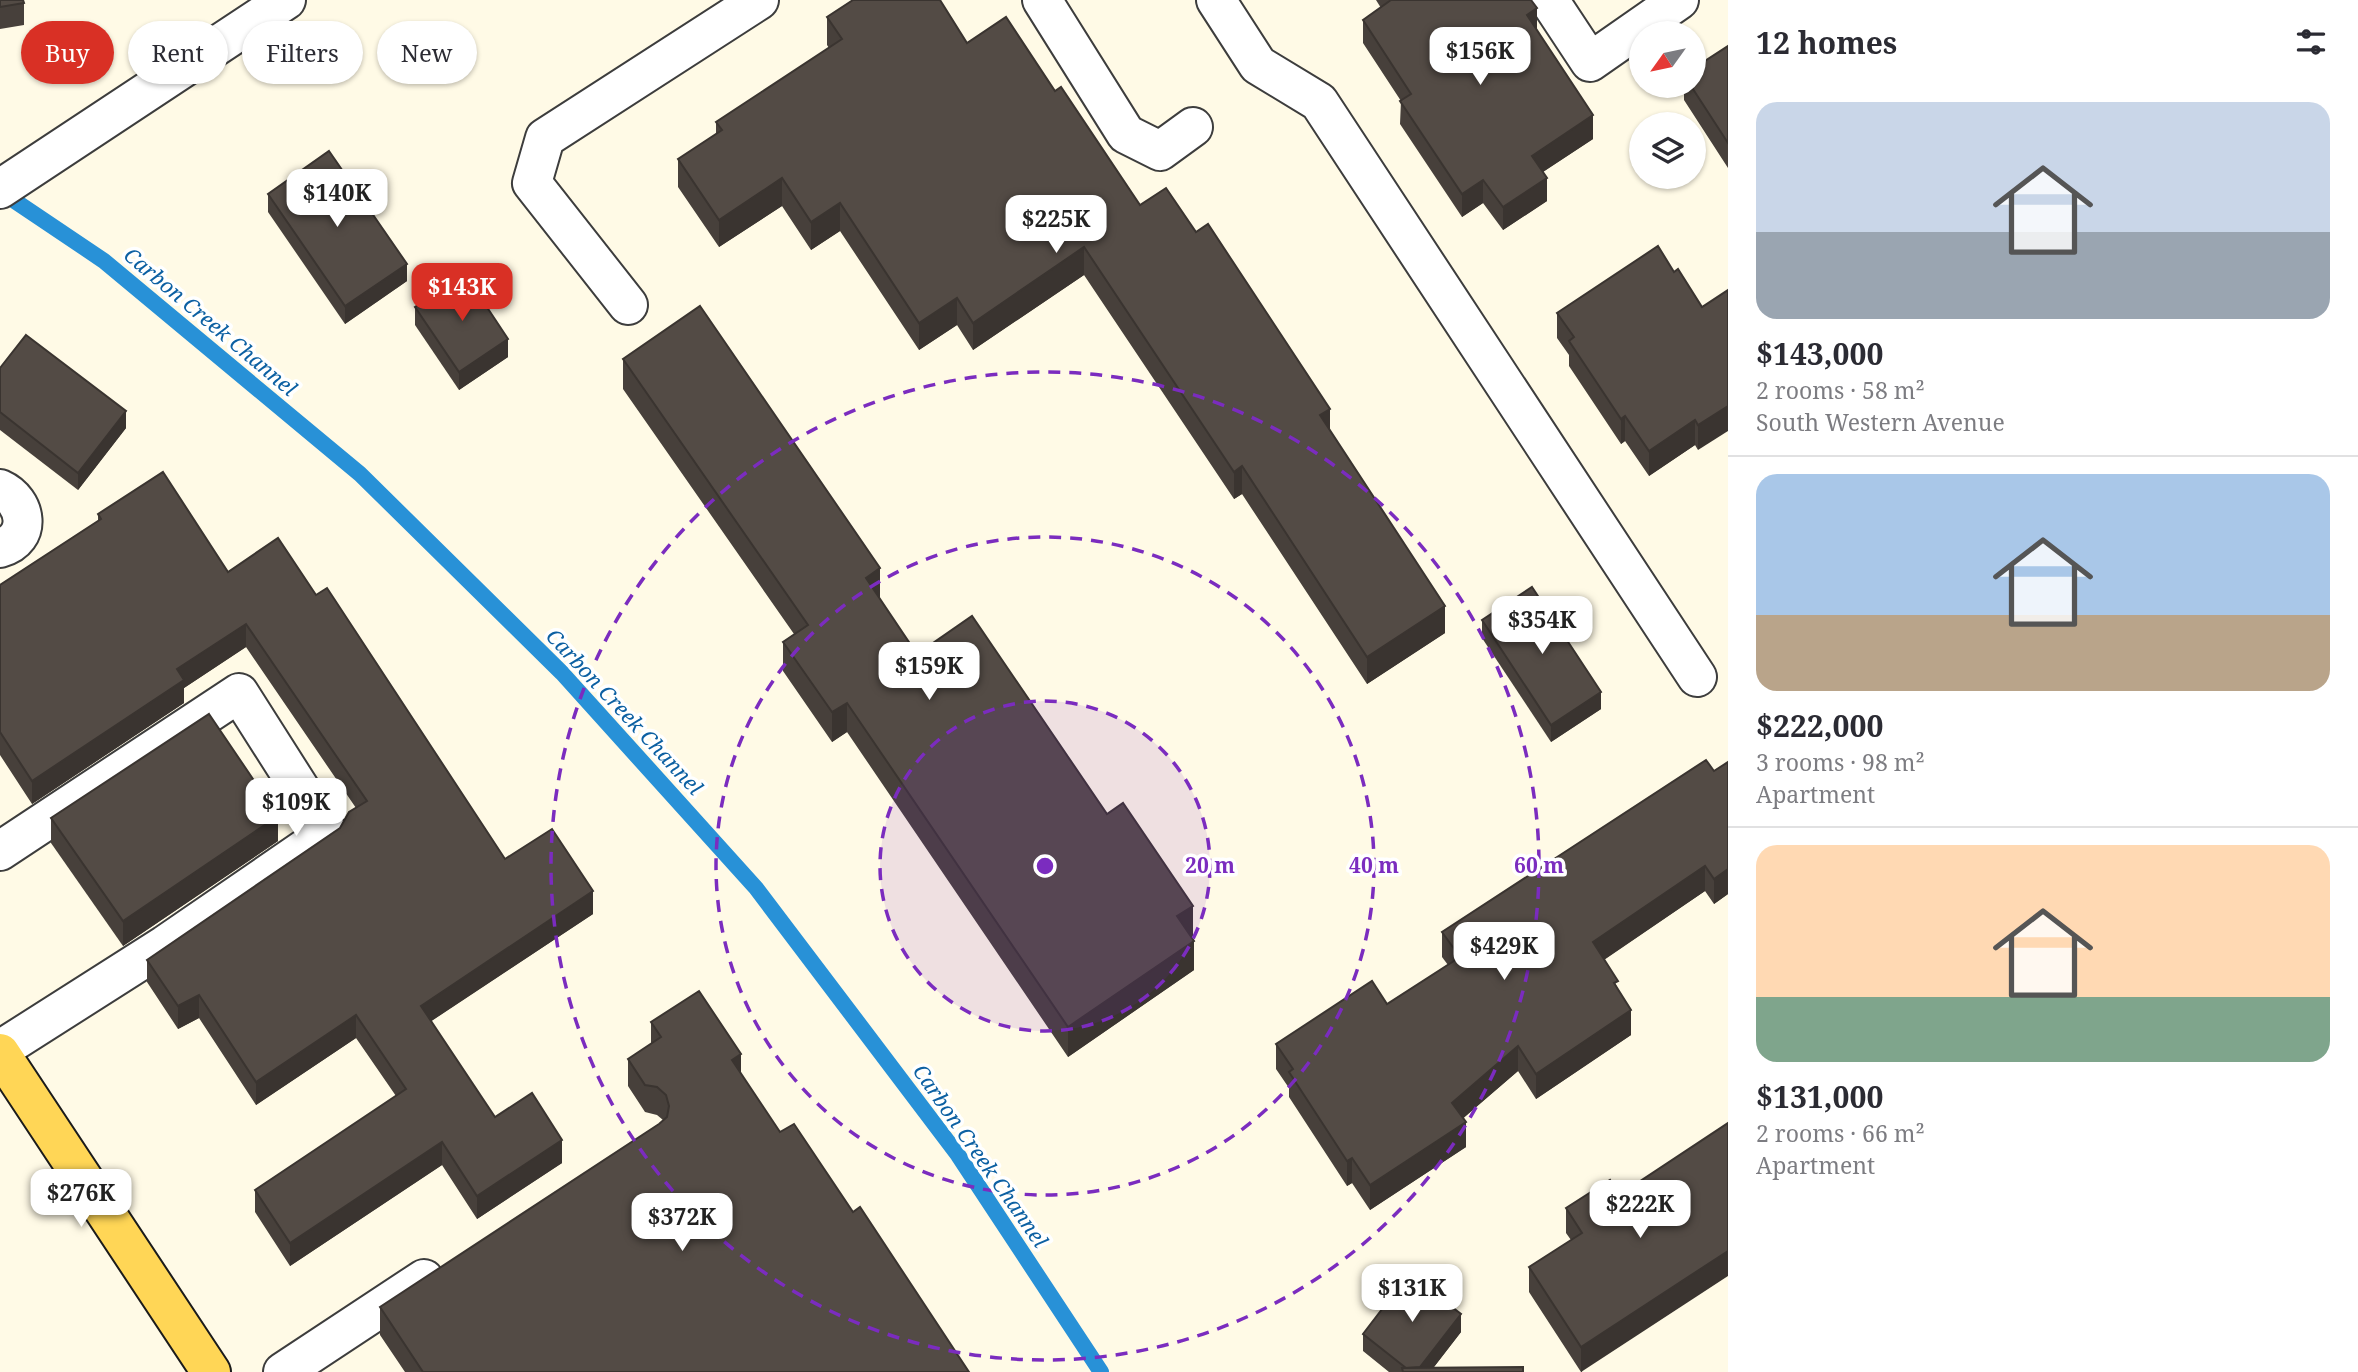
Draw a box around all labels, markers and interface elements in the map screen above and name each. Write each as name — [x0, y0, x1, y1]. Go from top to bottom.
chip: Buy — [21, 21, 114, 84]
chip: Rent — [128, 21, 228, 84]
chip: Filters — [242, 21, 363, 84]
chip: New — [377, 21, 477, 84]
north arrow — [1629, 21, 1706, 98]
map controls — [1629, 21, 1706, 189]
text: 12 homes — [1756, 22, 1897, 63]
icon: filters — [2292, 23, 2330, 61]
pin: $156K — [1431, 28, 1529, 87]
text: $156K — [1446, 34, 1514, 66]
button: layers — [1629, 112, 1706, 189]
icon: home — [1980, 147, 2106, 273]
pin: $140K — [288, 170, 386, 229]
text: $140K — [303, 176, 371, 208]
pin: $225K — [1007, 196, 1105, 255]
text: $225K — [1022, 202, 1090, 234]
water label: Carbon Creek Channel — [118, 241, 303, 402]
pin: $143K — [413, 264, 511, 323]
text: $143K — [428, 270, 496, 302]
text: $143,000 — [1756, 333, 1883, 374]
text: 2 rooms · 58 m² — [1756, 374, 1925, 406]
text: South Western Avenue — [1756, 406, 2005, 438]
icon: home — [1980, 519, 2106, 645]
pin: $354K — [1493, 596, 1591, 656]
text: $354K — [1508, 603, 1576, 635]
water label: Carbon Creek Channel — [540, 622, 710, 801]
pin: $159K — [880, 642, 978, 702]
text: $159K — [895, 649, 963, 681]
text: $222,000 — [1756, 705, 1883, 746]
text: 3 rooms · 98 m² — [1756, 746, 1925, 778]
pin: $109K — [247, 778, 345, 838]
text: Apartment — [1756, 778, 1875, 810]
text: $109K — [262, 785, 330, 817]
text: 20 m — [1185, 851, 1235, 879]
text: 40 m — [1349, 851, 1399, 879]
text: 60 m — [1514, 851, 1564, 879]
centre of rings — [1033, 854, 1057, 878]
icon: home — [1980, 890, 2106, 1016]
pin: $429K — [1455, 922, 1553, 982]
text: $429K — [1470, 929, 1538, 961]
water label: Carbon Creek Channel — [907, 1058, 1055, 1253]
text: $131,000 — [1756, 1076, 1883, 1117]
text: 2 rooms · 66 m² — [1756, 1117, 1925, 1149]
text: Apartment — [1756, 1149, 1875, 1181]
pin: $276K — [32, 1170, 130, 1229]
text: $276K — [47, 1176, 115, 1208]
pin: $222K — [1591, 1180, 1689, 1240]
text: $222K — [1606, 1187, 1674, 1219]
pin: $372K — [633, 1194, 731, 1253]
text: $372K — [648, 1200, 716, 1232]
pin: $131K — [1363, 1264, 1461, 1324]
text: $131K — [1378, 1271, 1446, 1303]

